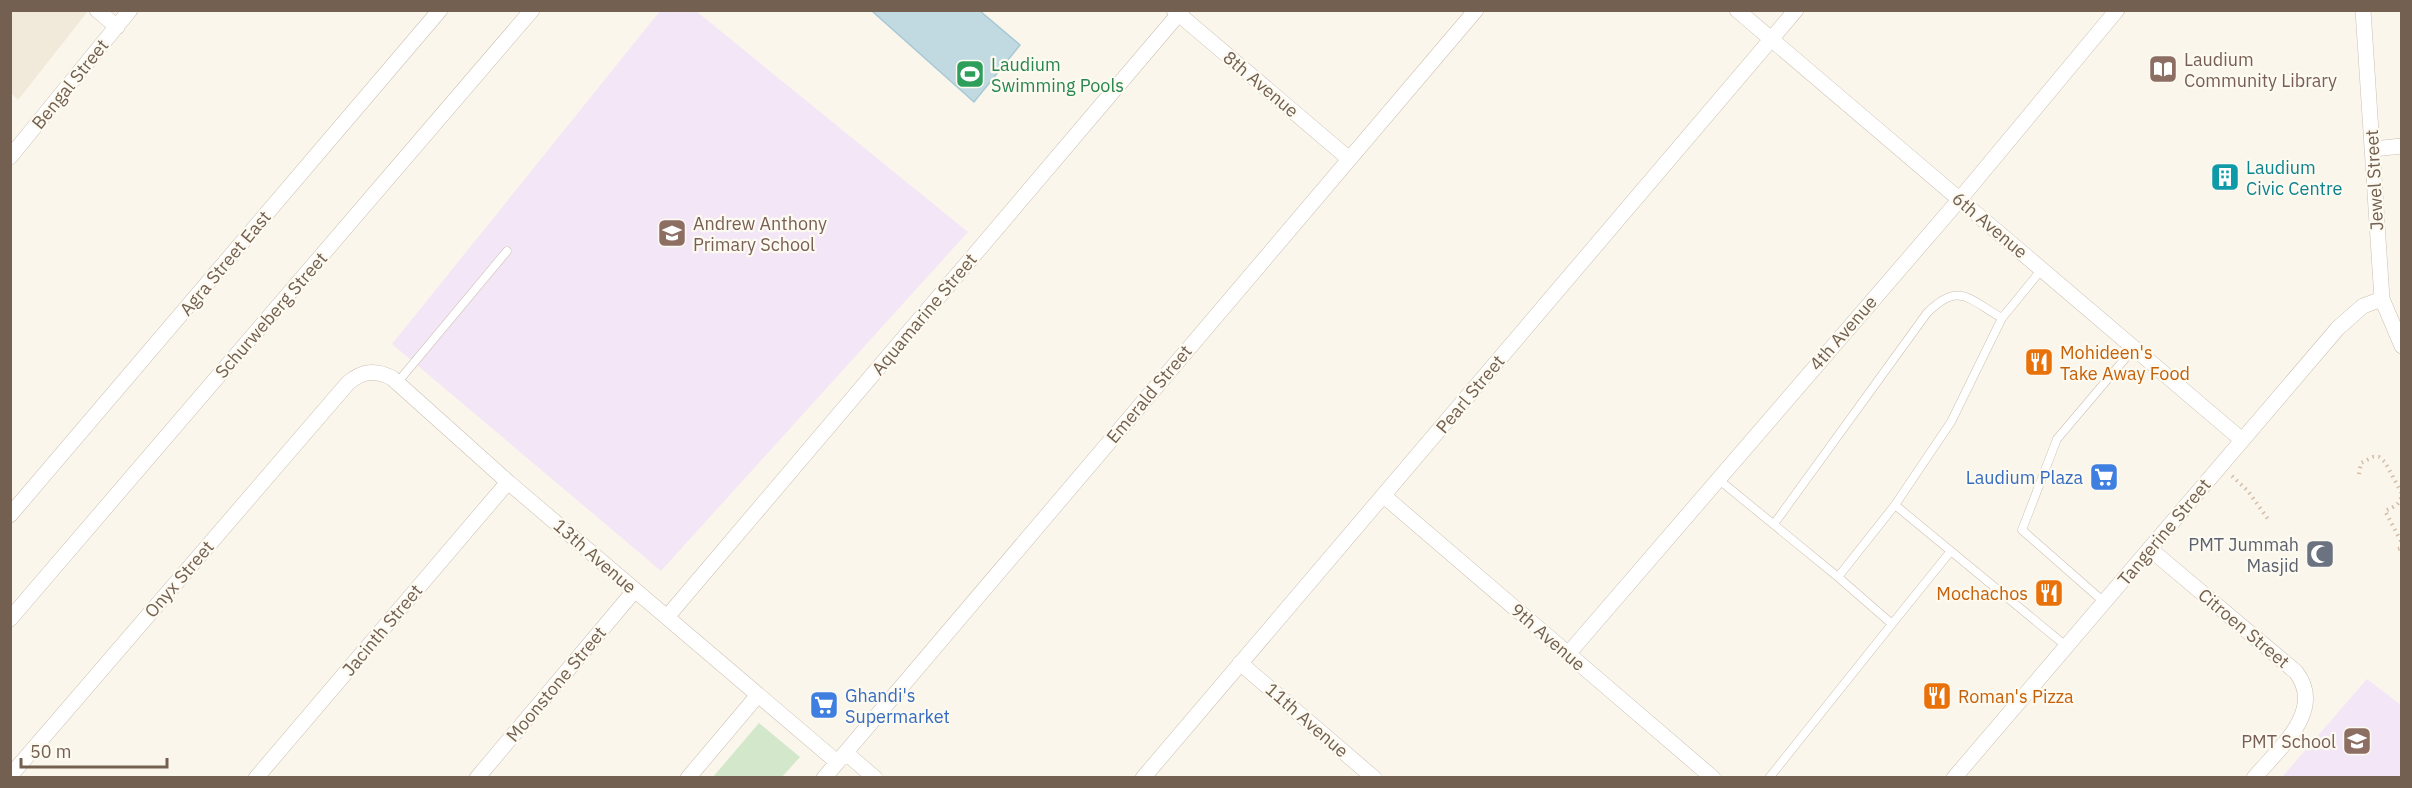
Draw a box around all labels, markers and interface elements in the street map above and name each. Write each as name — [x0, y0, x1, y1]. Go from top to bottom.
street label: Bengal Street — [27, 34, 113, 134]
street label: 8th Avenue — [1218, 46, 1304, 122]
place label: Laudium Community Library — [2184, 48, 2337, 92]
place label: Laudium Swimming Pools — [991, 53, 1124, 97]
library icon: Laudium Community Library — [2147, 53, 2179, 85]
sports icon: Laudium Swimming Pools — [954, 58, 986, 90]
street label: Jewel Street — [2360, 129, 2388, 231]
place label: Laudium Civic Centre — [2246, 156, 2342, 200]
building icon: Laudium Civic Centre — [2209, 161, 2241, 193]
street label: 6th Avenue — [1947, 187, 2033, 263]
street label: Agra Street East — [174, 206, 276, 320]
place label: Andrew Anthony Primary School — [693, 212, 827, 256]
school or university icon: Andrew Anthony Primary School — [656, 217, 688, 249]
street label: Schurweberg Street — [210, 247, 332, 383]
street label: Aquamarine Street — [866, 248, 982, 380]
street label: 4th Avenue — [1804, 291, 1882, 375]
street label: Emerald Street — [1101, 340, 1197, 448]
place label: Mohideen's Take Away Food — [2060, 341, 2190, 385]
restaurant icon: Mohideen's Take Away Food — [2023, 346, 2055, 378]
street label: Pearl Street — [1431, 350, 1509, 438]
supermarket icon: Laudium Plaza — [2088, 461, 2120, 493]
place label: Laudium Plaza — [1966, 466, 2083, 489]
street label: Tangerine Street — [2112, 474, 2216, 590]
street label: 13th Avenue — [549, 514, 641, 598]
place label: PMT Jummah Masjid — [2188, 533, 2299, 577]
street label: Onyx Street — [139, 536, 219, 622]
mosque icon: PMT Jummah Masjid — [2304, 538, 2336, 570]
restaurant icon: Mochachos — [2033, 577, 2065, 609]
street label: Jacinth Street — [337, 579, 427, 681]
place label: Mochachos — [1936, 582, 2028, 605]
street label: Citroen Street — [2194, 583, 2294, 673]
street label: 9th Avenue — [1506, 598, 1590, 676]
street label: Moonstone Street — [501, 622, 611, 746]
street label: 11th Avenue — [1261, 678, 1353, 762]
restaurant icon: Roman's Pizza — [1921, 680, 1953, 712]
place label: Ghandi's Supermarket — [845, 684, 950, 728]
place label: Roman's Pizza — [1958, 685, 2074, 708]
supermarket icon: Ghandi's Supermarket — [808, 689, 840, 721]
school or university icon: PMT School — [2341, 725, 2373, 757]
place label: PMT School — [2241, 730, 2336, 753]
scale bar — [21, 731, 166, 769]
text: 50 m — [30, 740, 72, 763]

